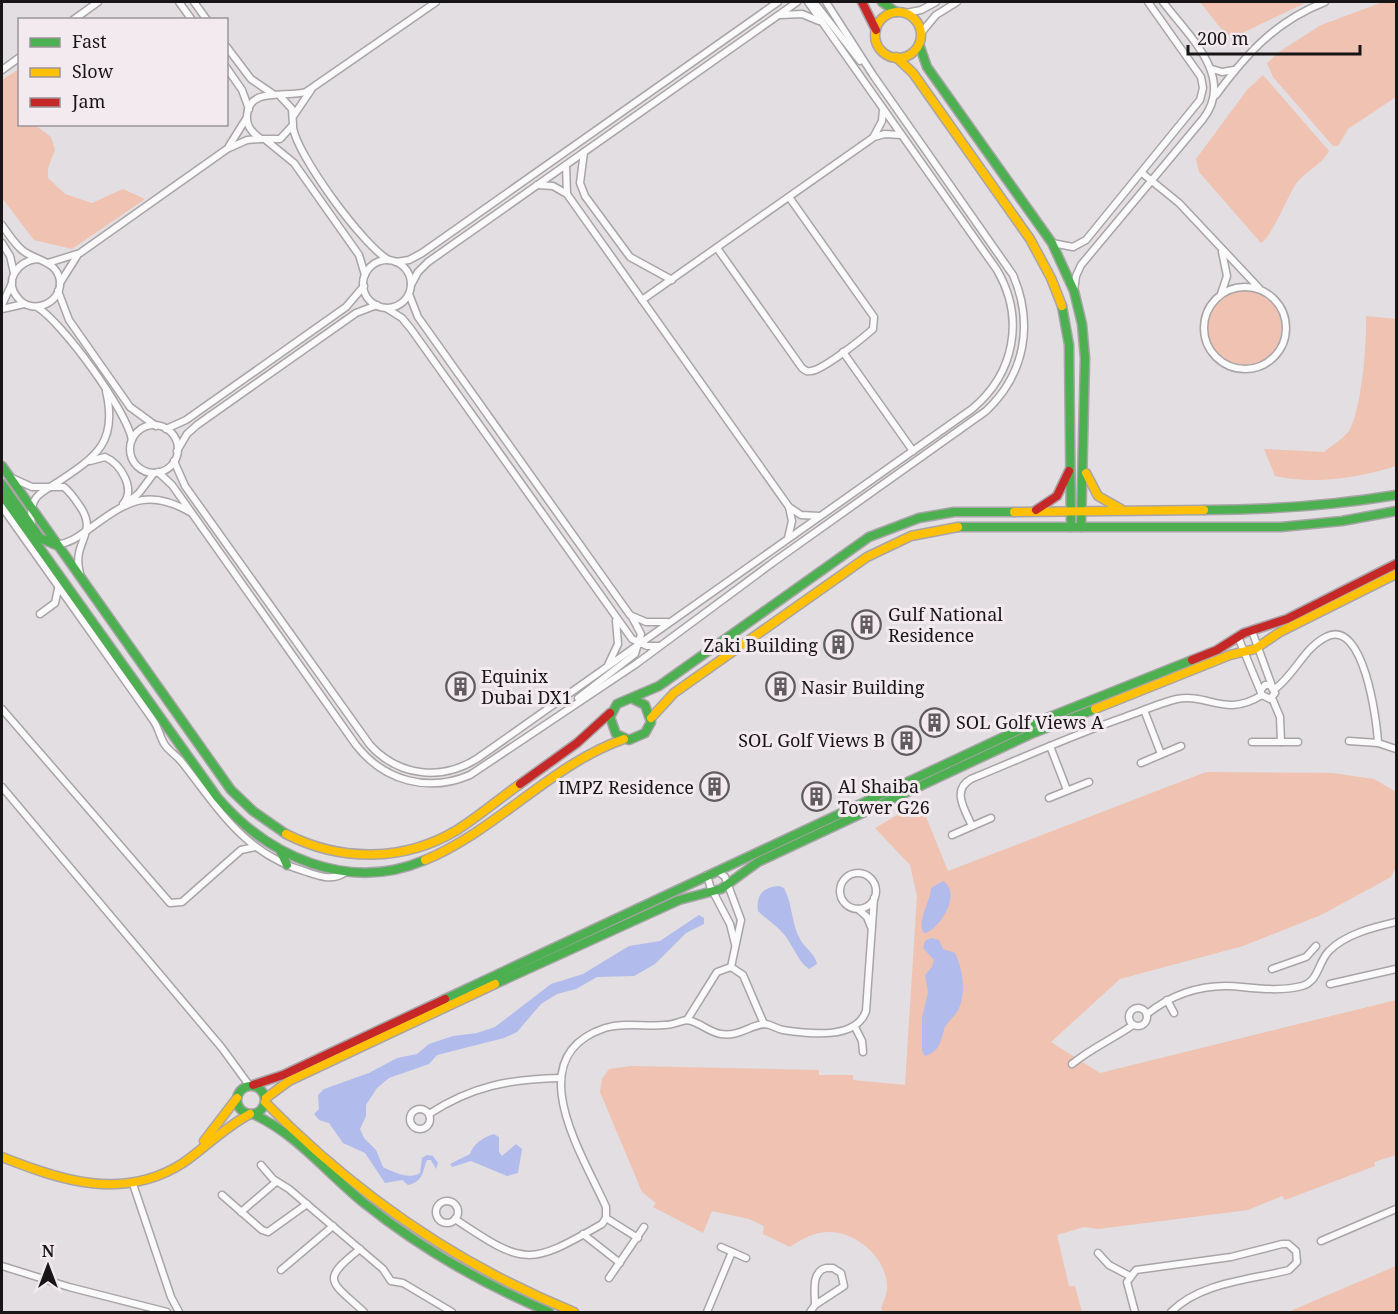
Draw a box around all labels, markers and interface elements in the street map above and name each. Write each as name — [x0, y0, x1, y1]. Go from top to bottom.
legend — [18, 18, 228, 126]
scale bar — [1188, 18, 1360, 56]
text: 200 m — [1197, 26, 1249, 50]
text: Fast — [72, 29, 107, 53]
text: Slow — [72, 59, 114, 83]
text: Jam — [71, 89, 106, 113]
place label: Gulf National Residence — [888, 602, 1003, 647]
building icon: Gulf National Residence — [851, 608, 883, 640]
building icon: Zaki Building — [823, 629, 855, 661]
place label: Zaki Building — [704, 633, 818, 657]
place label: Equinix Dubai DX1 — [481, 664, 572, 709]
building icon: Equinix Dubai DX1 — [444, 670, 476, 702]
building icon: Nasir Building — [764, 671, 796, 703]
place label: Nasir Building — [801, 675, 925, 699]
building icon: SOL Golf Views A — [919, 706, 951, 738]
place label: SOL Golf Views A — [956, 710, 1104, 734]
building icon: SOL Golf Views B — [890, 724, 922, 756]
place label: SOL Golf Views B — [738, 728, 885, 752]
building icon: IMPZ Residence — [699, 771, 731, 803]
place label: Al Shaiba Tower G26 — [838, 774, 930, 819]
place label: IMPZ Residence — [558, 775, 694, 799]
building icon: Al Shaiba Tower G26 — [801, 780, 833, 812]
north arrow — [18, 1236, 78, 1296]
text: N — [42, 1240, 55, 1262]

